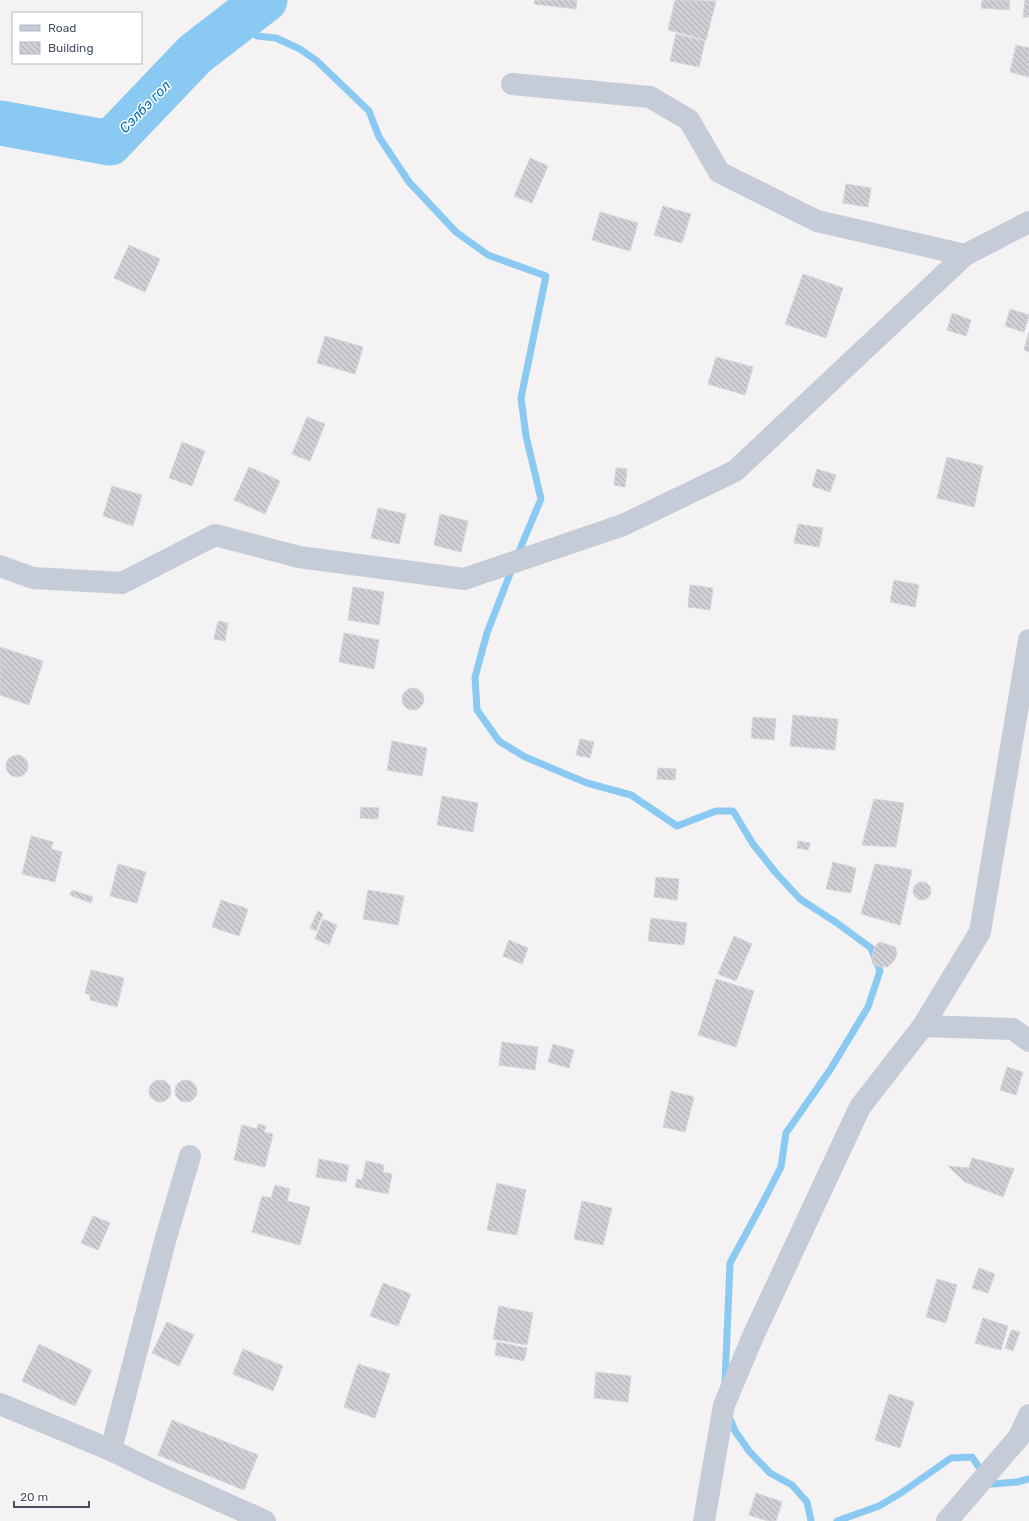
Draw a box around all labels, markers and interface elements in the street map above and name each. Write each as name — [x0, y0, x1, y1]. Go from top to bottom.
legend — [12, 12, 142, 64]
text: Road — [48, 21, 76, 35]
text: Building — [48, 41, 94, 55]
water label: Сэлбэ гол — [116, 77, 174, 137]
scale bar — [14, 1483, 89, 1509]
text: 20 m — [20, 1490, 48, 1504]

